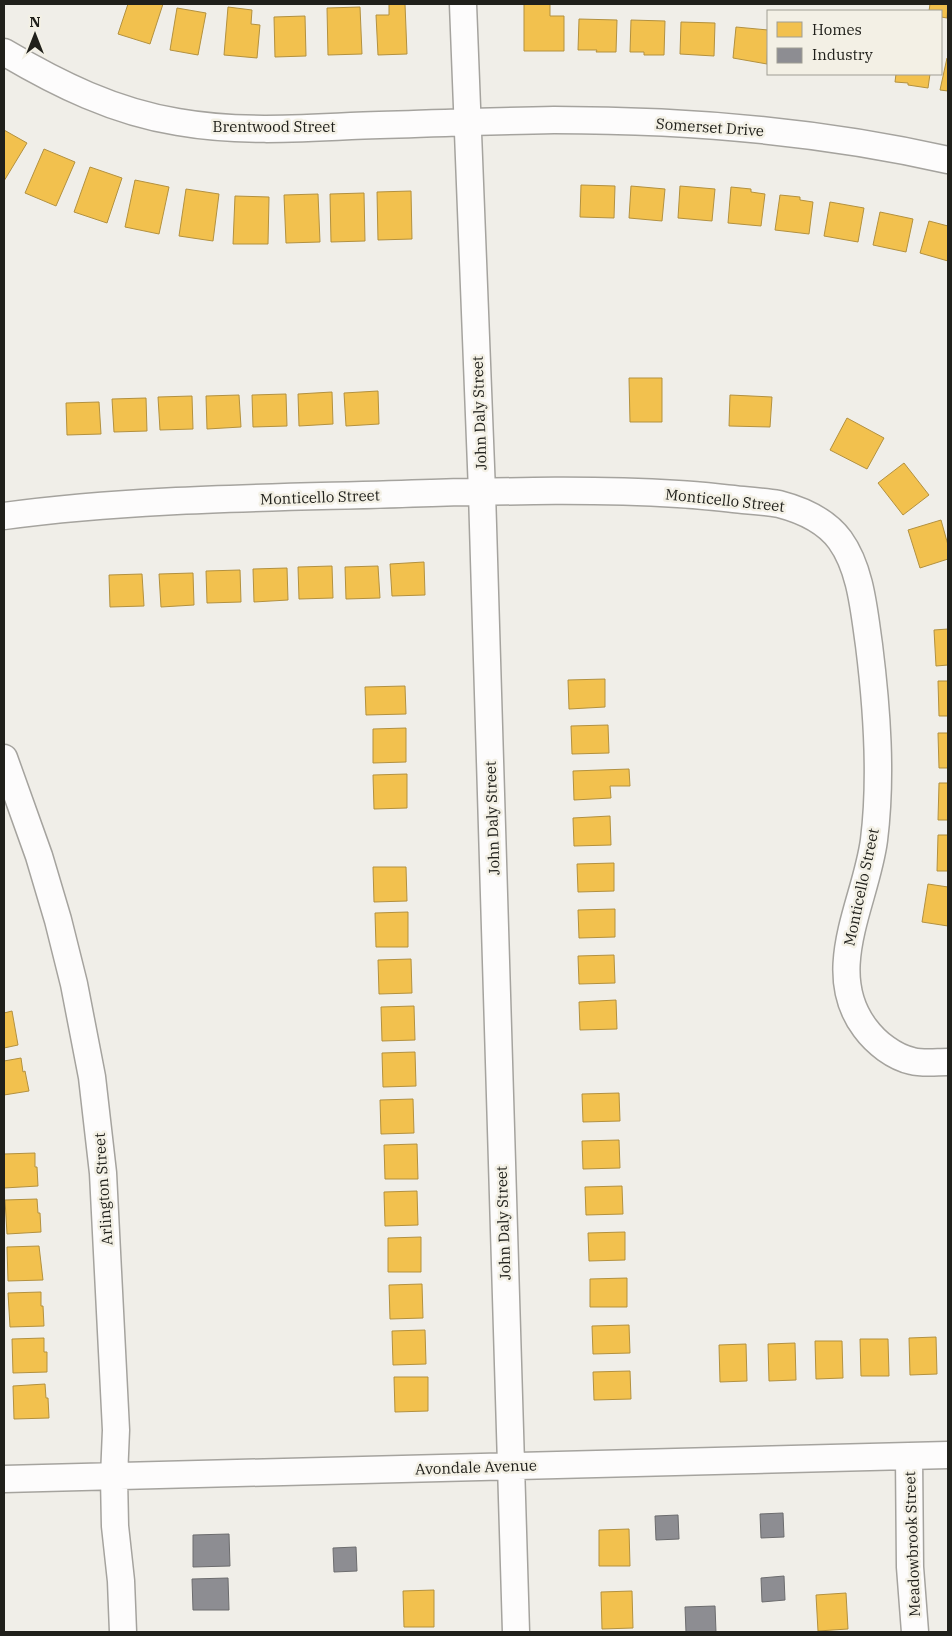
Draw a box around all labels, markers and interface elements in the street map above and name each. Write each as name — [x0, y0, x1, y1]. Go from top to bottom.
north arrow — [10, 10, 60, 60]
legend — [767, 10, 942, 75]
text: N — [29, 13, 41, 31]
text: Homes — [812, 20, 862, 39]
text: Industry — [812, 45, 873, 64]
street label: Somerset Drive — [655, 114, 765, 140]
street label: Brentwood Street — [212, 117, 336, 136]
street label: John Daly Street — [468, 355, 490, 471]
street label: Monticello Street — [664, 484, 786, 516]
street label: Monticello Street — [260, 485, 380, 509]
street label: John Daly Street — [481, 760, 503, 876]
street label: Monticello Street — [839, 826, 883, 948]
street label: Arlington Street — [90, 1132, 116, 1246]
street label: John Daly Street — [492, 1165, 514, 1281]
street label: Avondale Avenue — [415, 1455, 537, 1479]
street label: Meadowbrook Street — [900, 1471, 924, 1617]

